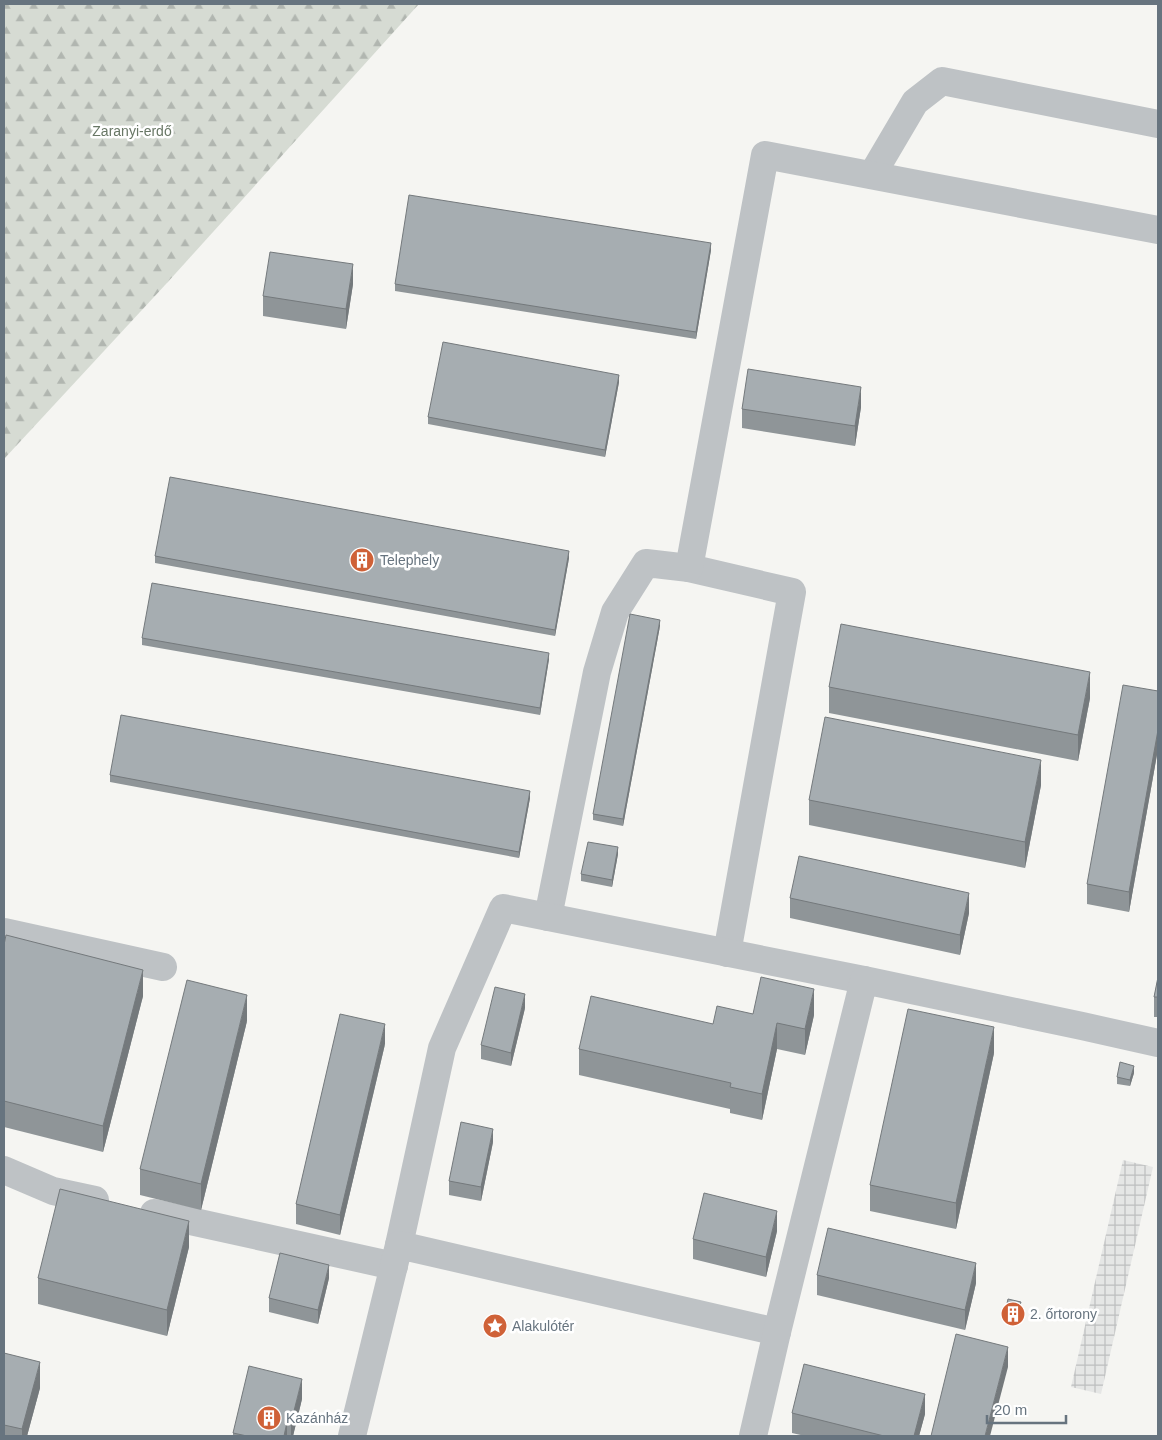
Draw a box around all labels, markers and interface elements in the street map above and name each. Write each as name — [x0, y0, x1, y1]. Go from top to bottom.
park label: Zaranyi-erdő — [92, 123, 172, 139]
building icon: Telephely — [349, 547, 375, 573]
place label: Telephely — [380, 552, 439, 568]
building icon: 2. őrtorony — [1000, 1301, 1026, 1327]
place label: 2. őrtorony — [1030, 1306, 1097, 1322]
place icon: Alakulótér — [482, 1313, 508, 1339]
place label: Alakulótér — [512, 1318, 575, 1334]
scale bar — [987, 1392, 1066, 1424]
text: 20 m — [994, 1401, 1027, 1418]
building icon: Kazánház — [256, 1405, 282, 1431]
place label: Kazánház — [286, 1410, 348, 1426]

